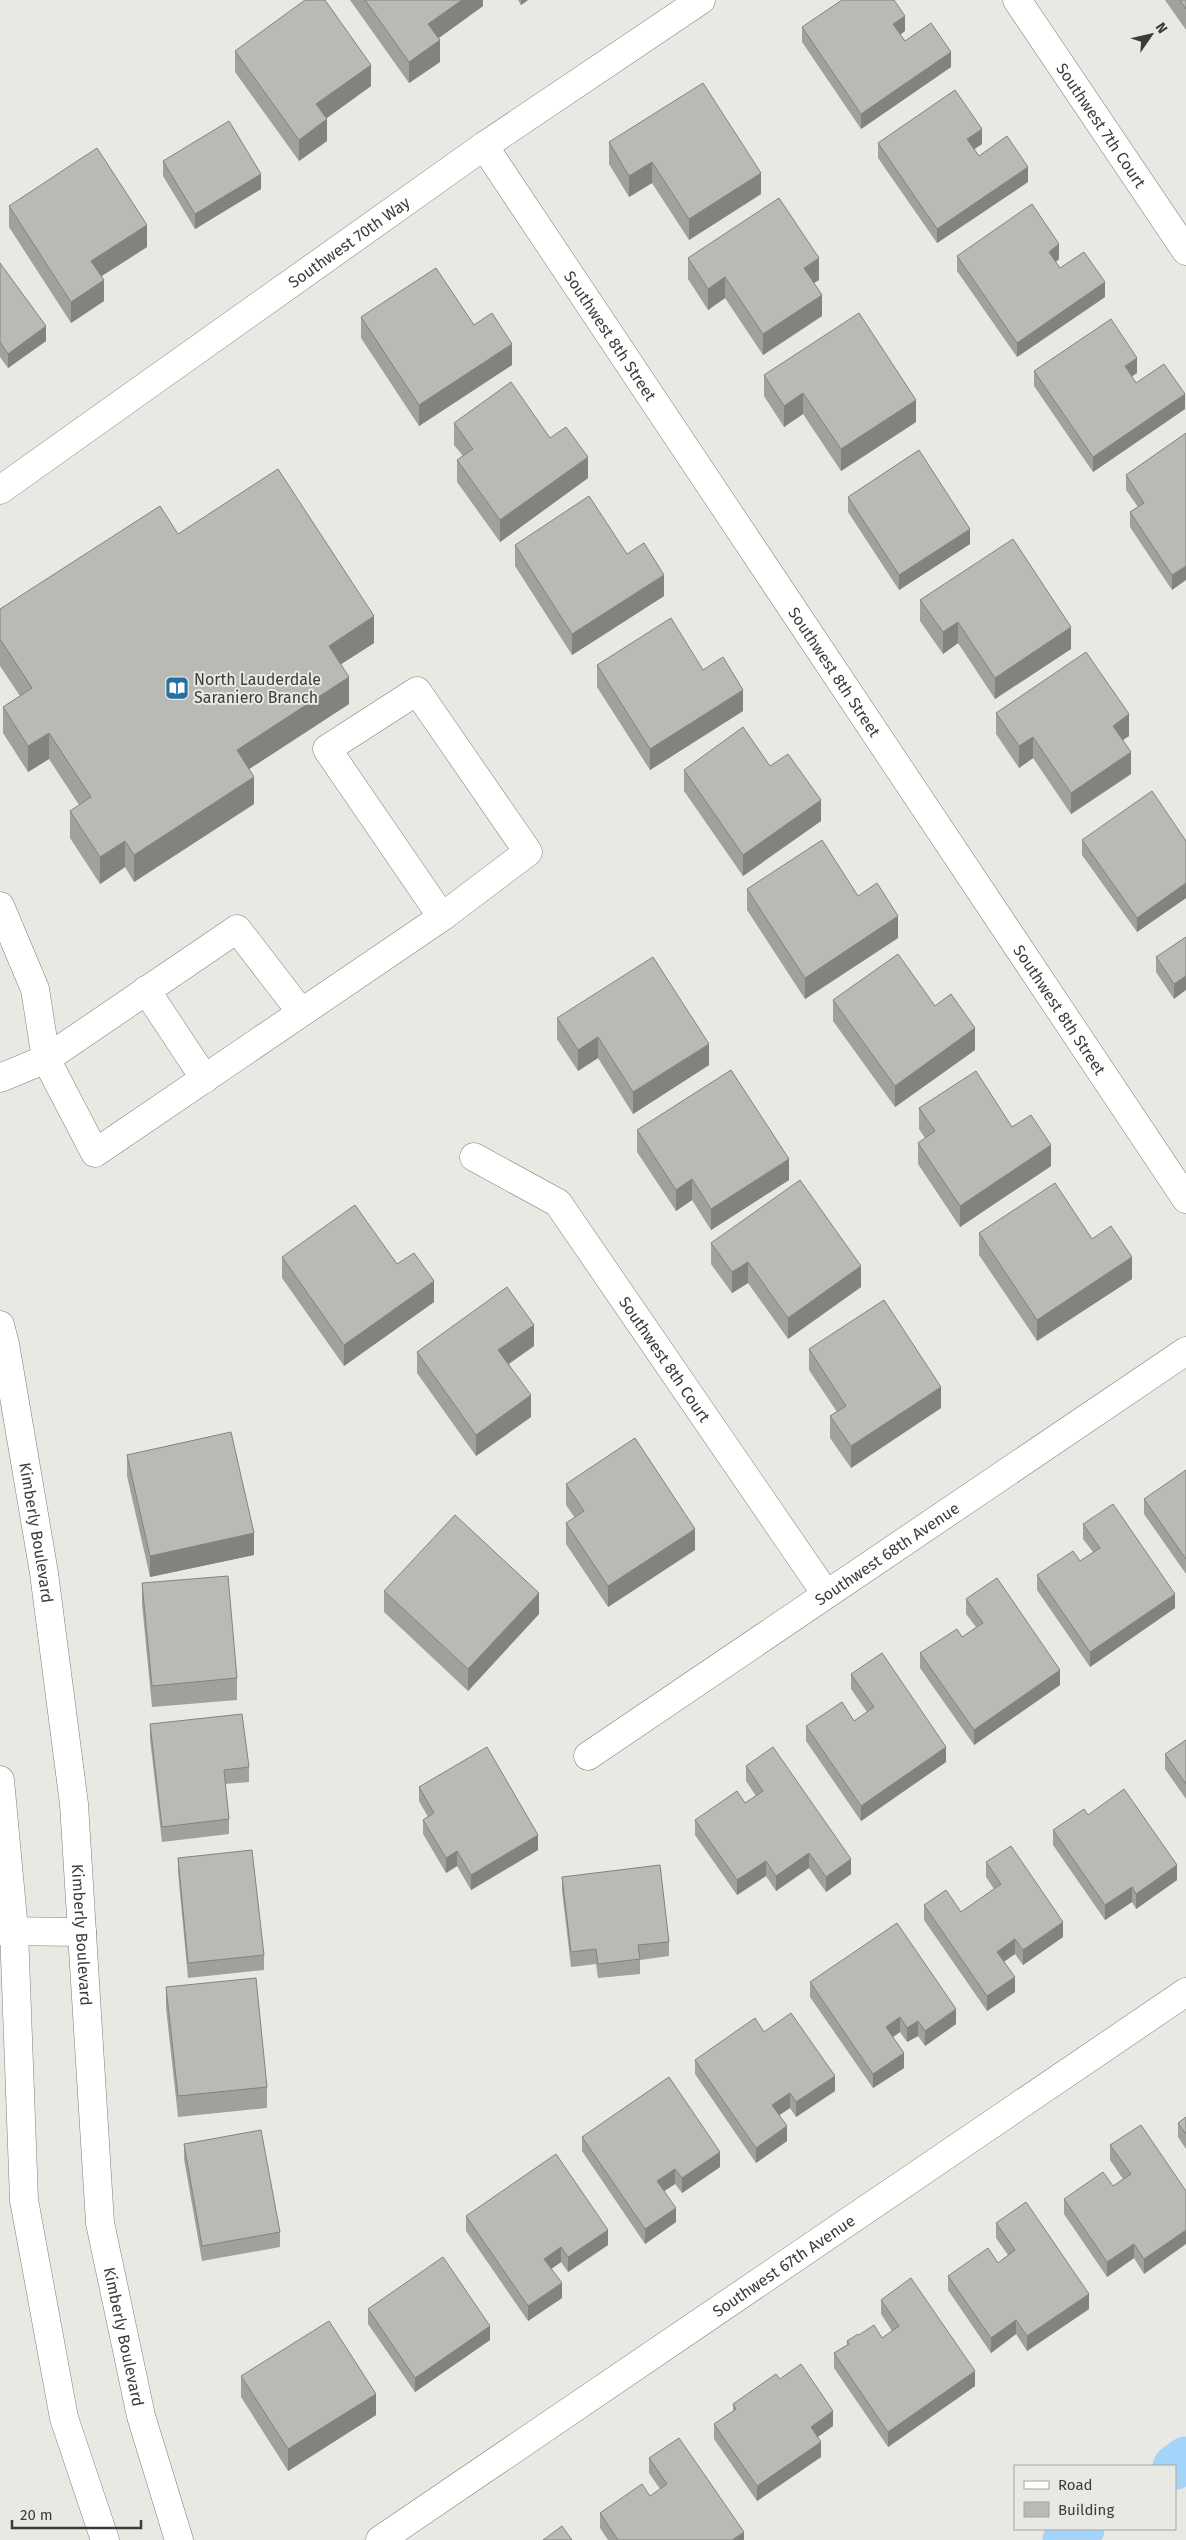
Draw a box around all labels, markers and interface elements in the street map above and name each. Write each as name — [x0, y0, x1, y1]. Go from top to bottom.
north arrow — [1126, 10, 1176, 60]
text: N — [1152, 19, 1171, 37]
street label: Southwest 7th Court — [1053, 59, 1150, 191]
street label: Southwest 70th Way — [284, 192, 413, 292]
street label: Southwest 8th Street — [560, 267, 661, 404]
street label: Southwest 8th Street — [785, 603, 885, 741]
place label: North Lauderdale Saraniero Branch — [194, 670, 321, 707]
library icon: North Lauderdale Saraniero Branch — [164, 675, 190, 701]
street label: Southwest 8th Street — [1010, 941, 1110, 1078]
street label: Southwest 8th Court — [615, 1293, 715, 1426]
street label: Kimberly Boulevard — [16, 1461, 57, 1604]
street label: Southwest 68th Avenue — [811, 1498, 963, 1609]
street label: Kimberly Boulevard — [68, 1863, 96, 2006]
street label: Southwest 67th Avenue — [709, 2210, 858, 2321]
street label: Kimberly Boulevard — [100, 2265, 148, 2408]
legend — [1014, 2465, 1176, 2530]
text: Road — [1058, 2476, 1093, 2494]
scale bar — [12, 2498, 141, 2530]
text: Building — [1058, 2501, 1114, 2519]
text: 20 m — [20, 2506, 53, 2524]

